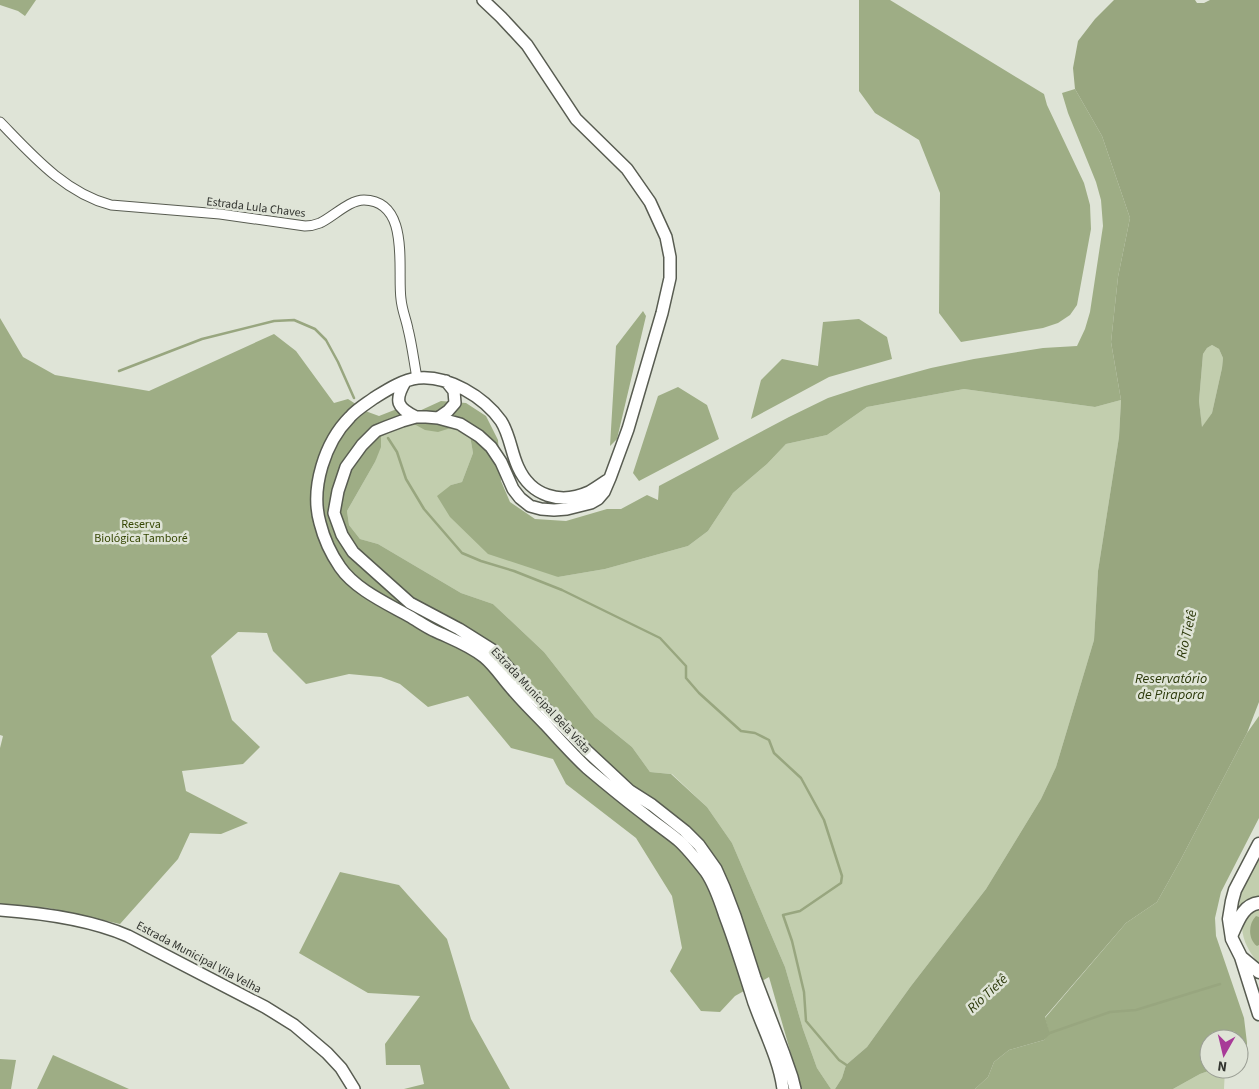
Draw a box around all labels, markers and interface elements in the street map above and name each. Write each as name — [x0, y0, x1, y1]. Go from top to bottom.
street label: Estrada Lula Chaves — [205, 193, 307, 222]
park label: Reserva Biológica Tamboré — [94, 516, 188, 547]
water label: Rio Tietê — [1172, 608, 1202, 660]
street label: Estrada Municipal Bela Vista — [487, 643, 594, 757]
water label: Reservatório de Pirapora — [1135, 669, 1207, 705]
street label: Estrada Municipal Vila Velha — [133, 917, 264, 998]
water label: Rio Tietê — [963, 969, 1013, 1018]
north arrow — [1199, 1029, 1249, 1079]
text: N — [1216, 1055, 1228, 1076]

